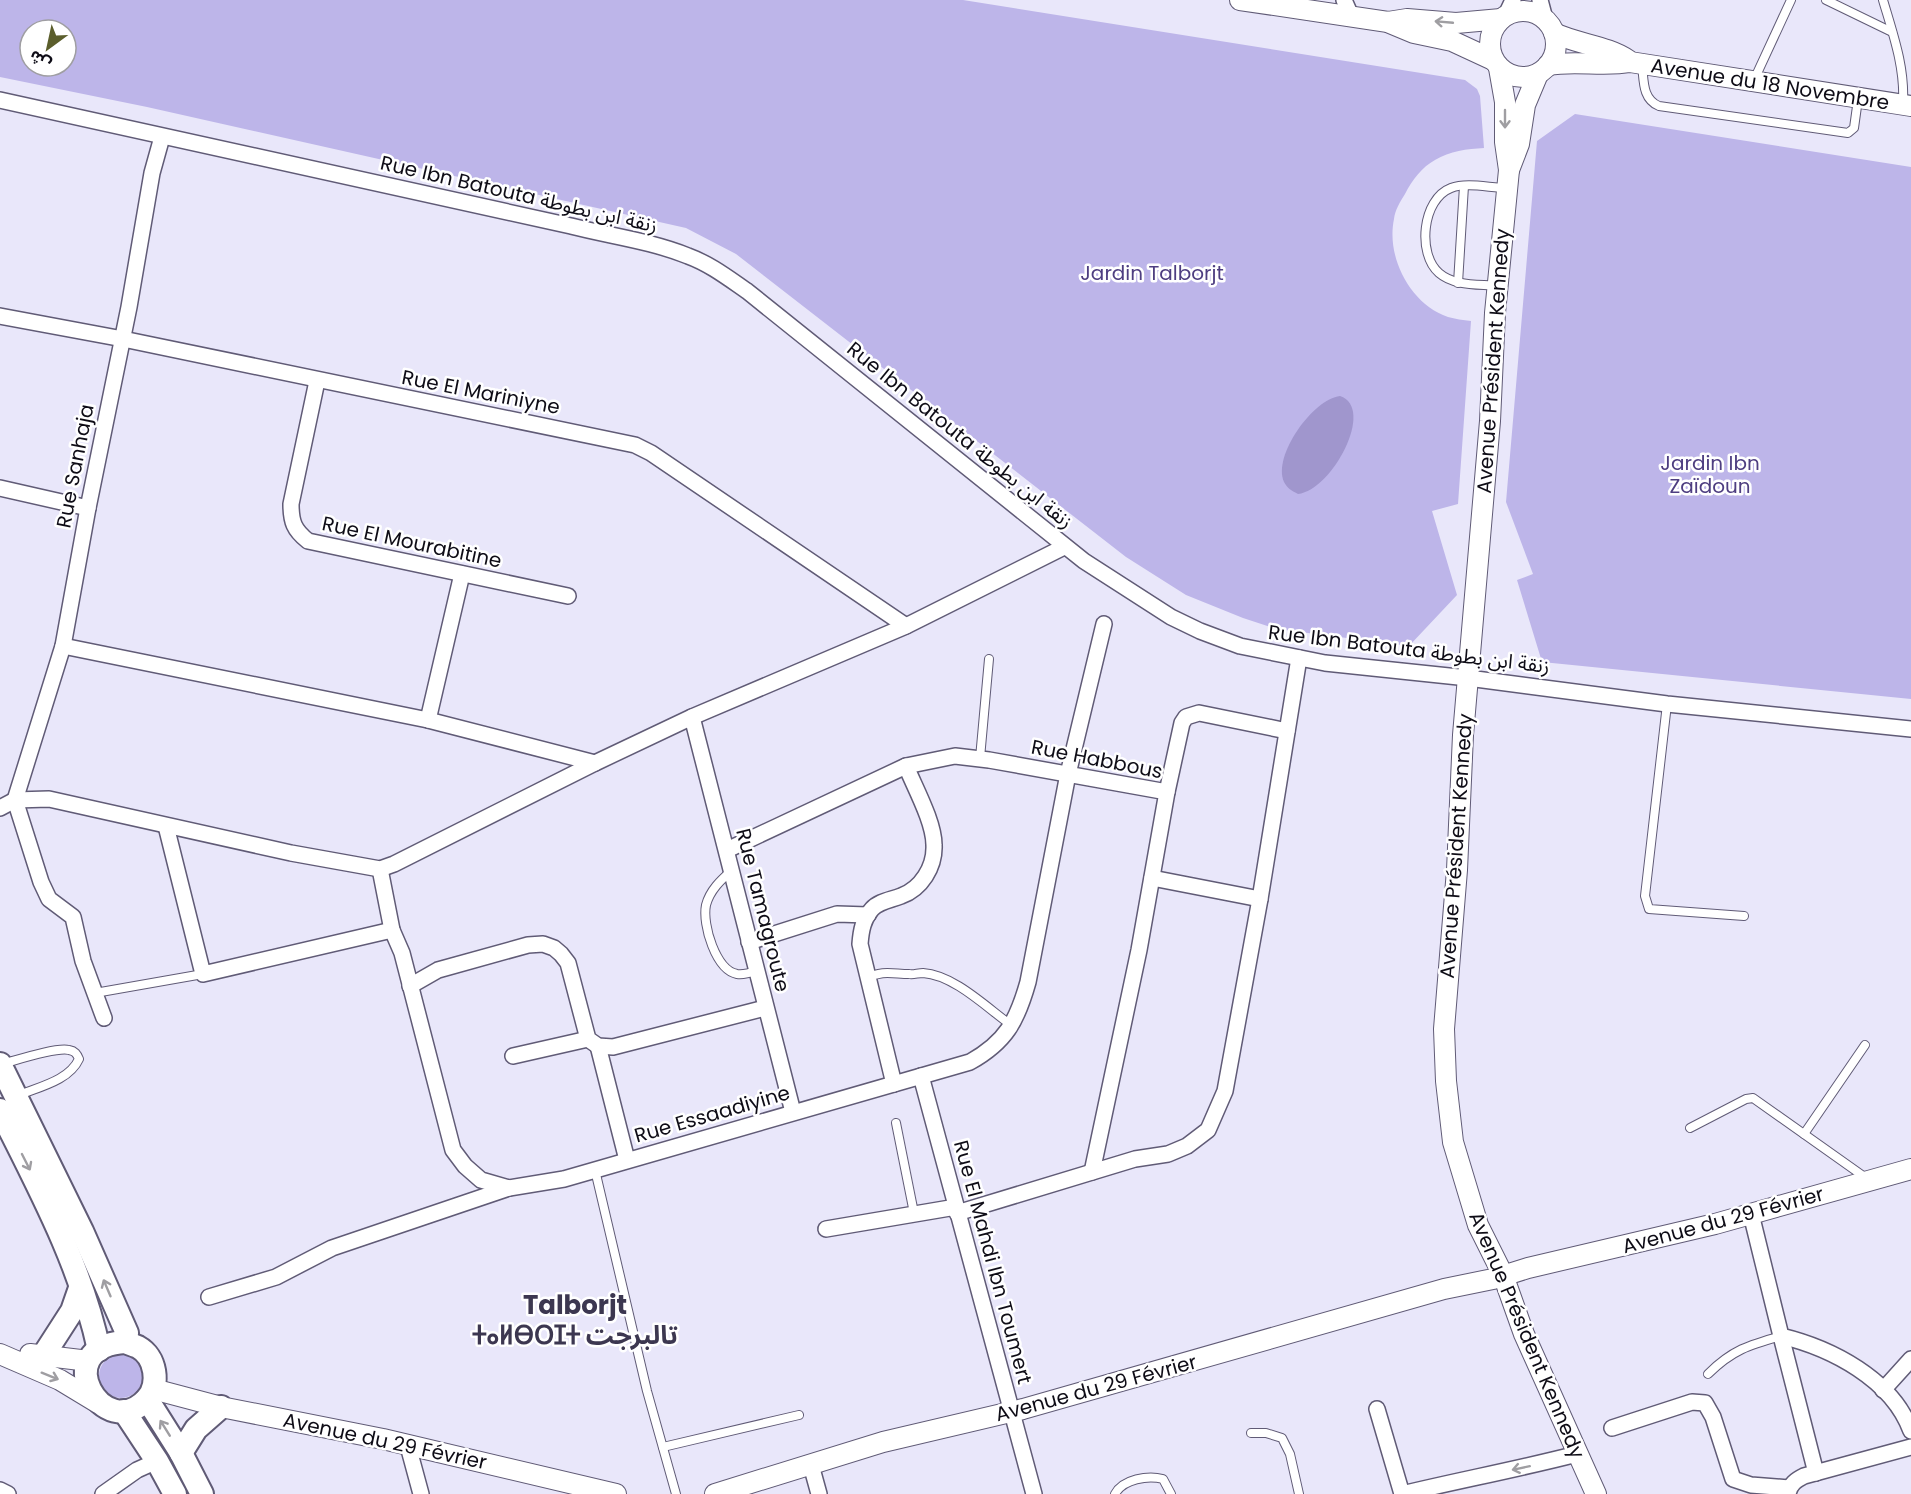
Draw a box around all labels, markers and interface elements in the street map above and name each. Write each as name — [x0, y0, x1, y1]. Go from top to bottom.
one-way arrow — [1435, 16, 1455, 27]
north arrow — [18, 18, 78, 78]
text: ش — [25, 45, 56, 76]
street label: Avenue du 18 Novembre — [1649, 51, 1891, 117]
one-way arrow — [1499, 109, 1511, 129]
street label: Rue Ibn Batouta زنقة ابن بطوطة — [378, 148, 660, 240]
street label: Avenue Président Kennedy — [1470, 227, 1516, 495]
park label: Jardin Talborjt — [1080, 259, 1224, 287]
street label: Rue Ibn Batouta زنقة ابن بطوطة — [841, 335, 1079, 535]
street label: Rue El Mariniyne — [400, 363, 562, 421]
street label: Rue Sanhaja — [49, 402, 101, 530]
park label: Jardin Ibn Zaïdoun — [1660, 449, 1760, 500]
street label: Rue El Mourabitine — [320, 509, 504, 575]
street label: Rue Ibn Batouta زنقة ابن بطوطة — [1267, 618, 1551, 680]
street label: Avenue Président Kennedy — [1433, 712, 1479, 980]
street label: Rue Habbous — [1029, 733, 1165, 785]
street label: Rue Tamagroute — [729, 825, 797, 995]
street label: Rue Essaadiyine — [631, 1078, 793, 1150]
street label: Rue El Mahdi Ibn Toumert — [947, 1137, 1039, 1387]
one-way arrow — [21, 1153, 33, 1171]
street label: Avenue du 29 Février — [1619, 1180, 1827, 1260]
street label: Avenue Président Kennedy — [1462, 1207, 1592, 1463]
one-way arrow — [101, 1279, 112, 1298]
district label: Talborjt ⵜⴰⵍⴱⵔⵊⵜ تالبرجت — [472, 1287, 678, 1353]
street label: Avenue du 29 Février — [992, 1348, 1200, 1428]
one-way arrow — [41, 1371, 59, 1382]
street label: Avenue du 29 Février — [281, 1406, 489, 1476]
one-way arrow — [159, 1419, 172, 1436]
one-way arrow — [1512, 1463, 1532, 1474]

